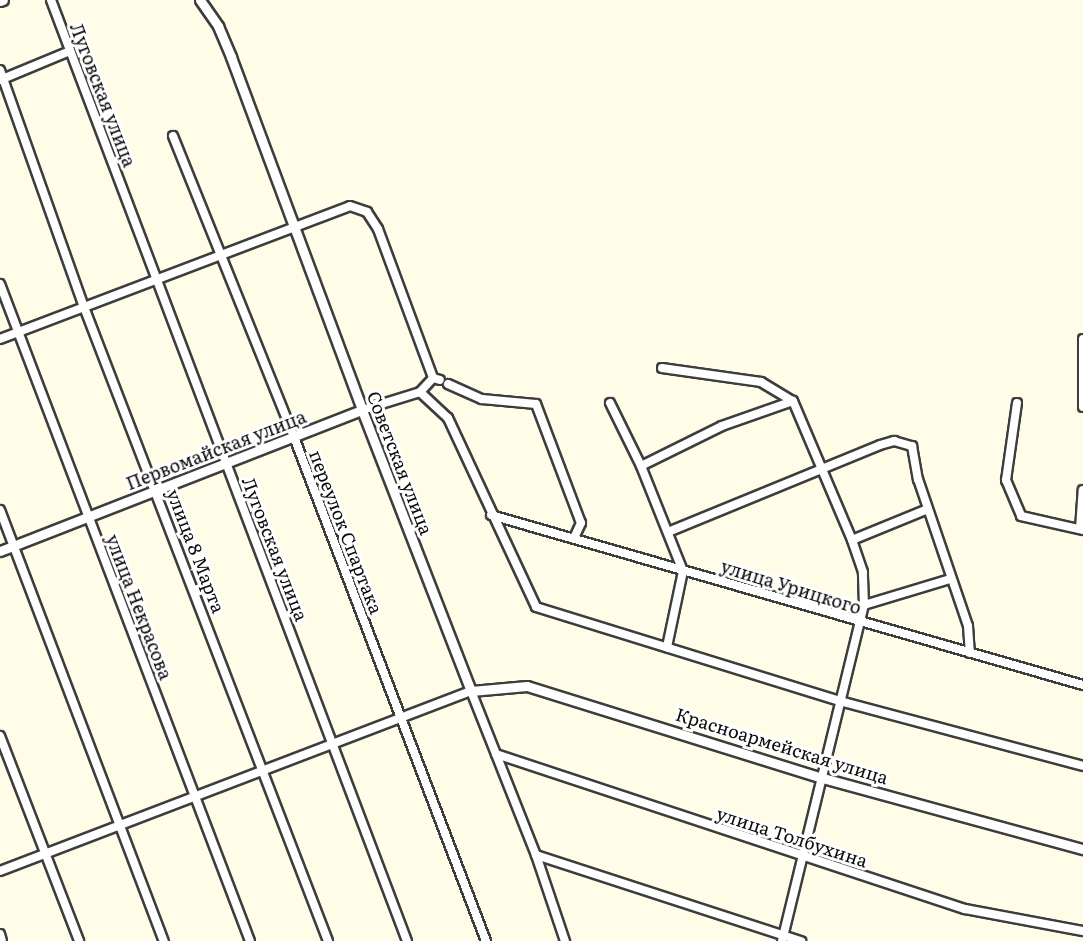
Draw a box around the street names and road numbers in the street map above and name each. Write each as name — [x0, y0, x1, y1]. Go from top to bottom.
street label: Луговская улица — [66, 20, 140, 170]
street label: Советская улица — [363, 388, 437, 538]
street label: Первомайская улица — [123, 406, 309, 494]
street label: переулок Спартака — [305, 447, 387, 617]
street label: Луговская улица — [238, 474, 312, 624]
street label: улица 8 Марта — [162, 486, 230, 616]
street label: улица Некрасова — [101, 531, 177, 683]
street label: улица Урицкого — [718, 555, 864, 619]
street label: Красноармейская улица — [673, 703, 891, 789]
street label: улица Толбухина — [714, 802, 870, 872]

